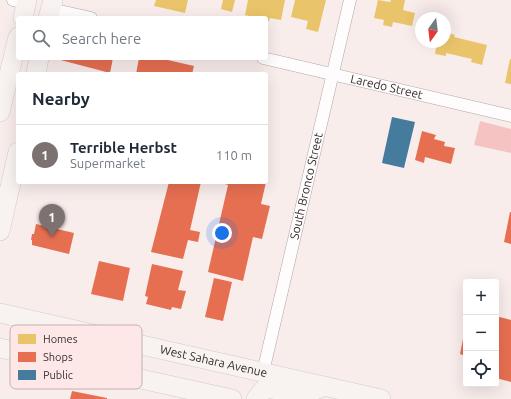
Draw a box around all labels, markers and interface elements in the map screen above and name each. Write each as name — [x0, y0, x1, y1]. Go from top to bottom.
north arrow — [415, 12, 451, 48]
search box — [16, 16, 268, 60]
icon: search — [30, 27, 52, 49]
text: Search here — [62, 30, 141, 47]
street label: Laredo Street — [349, 72, 424, 101]
text: Nearby — [32, 89, 90, 108]
street label: South Bronco Street — [287, 131, 325, 241]
text: Terrible Herbst — [70, 139, 177, 156]
text: 1 — [41, 148, 49, 162]
text: 110 m — [216, 148, 252, 162]
text: Supermarket — [70, 156, 145, 170]
pin: 1 — [39, 204, 65, 237]
your location — [212, 223, 232, 243]
map controls — [463, 279, 499, 387]
button: + — [463, 279, 499, 315]
button: − — [463, 315, 499, 351]
legend — [10, 325, 142, 389]
text: Homes — [43, 333, 78, 345]
street label: West Sahara Avenue — [159, 342, 269, 379]
text: Shops — [43, 351, 73, 363]
button: locate — [463, 351, 499, 387]
text: Public — [43, 369, 73, 381]

